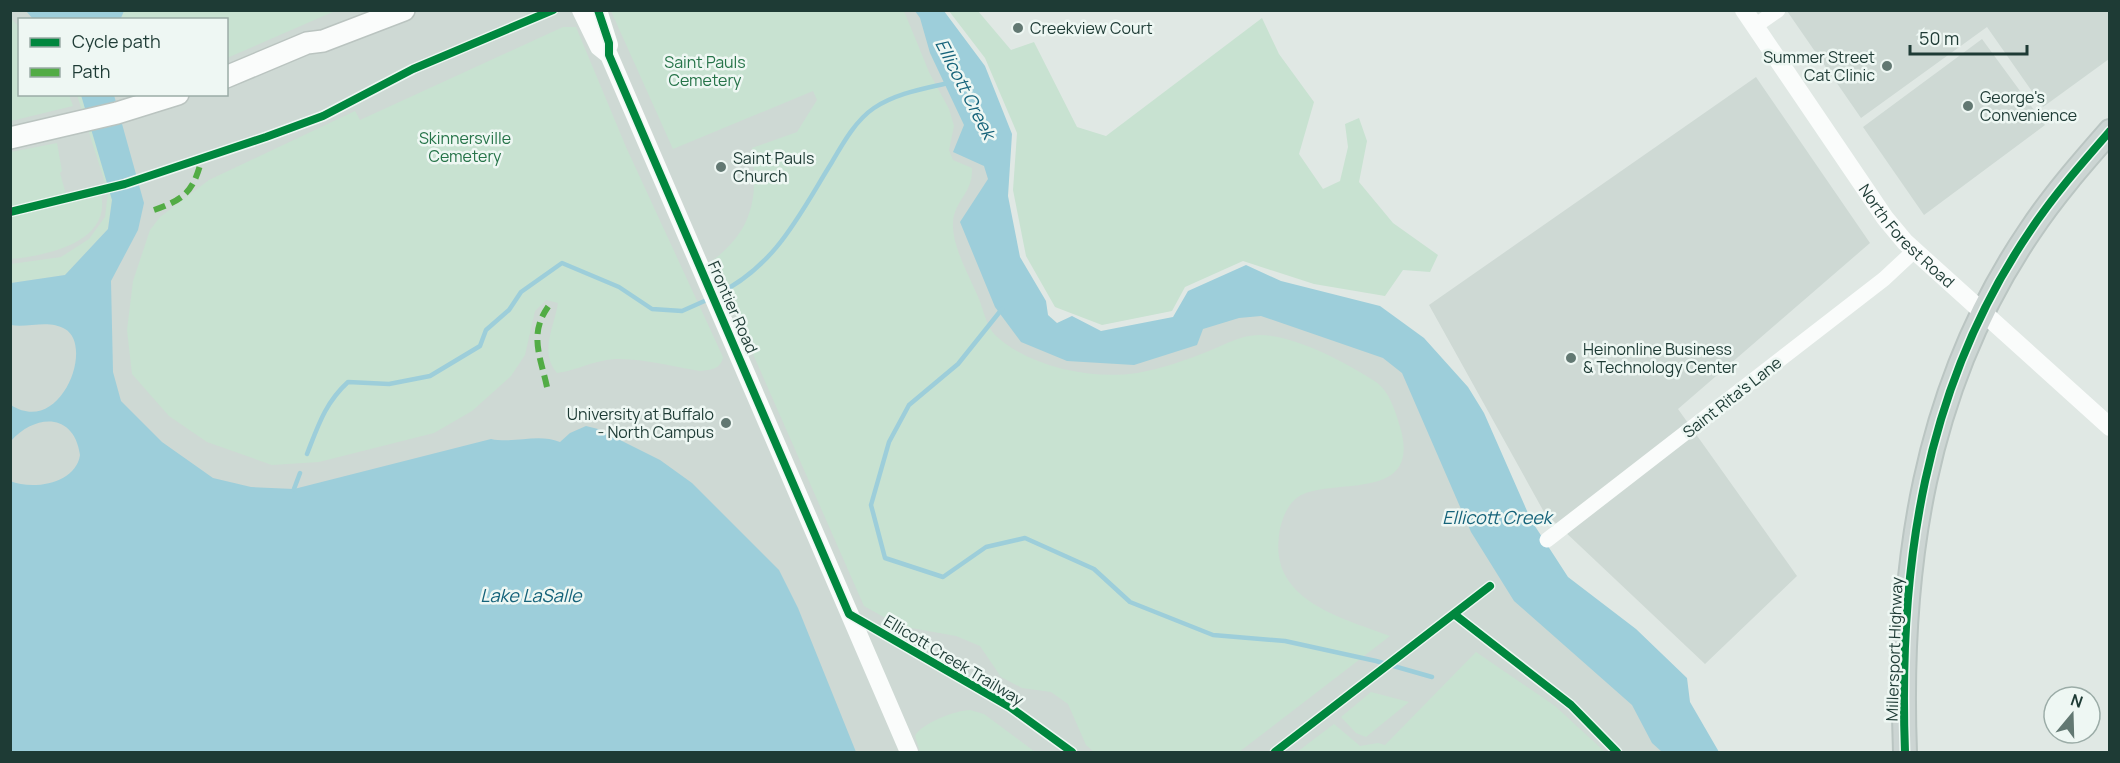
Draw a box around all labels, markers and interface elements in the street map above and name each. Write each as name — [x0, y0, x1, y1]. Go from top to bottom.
place label: Creekview Court — [1030, 17, 1153, 39]
legend — [18, 18, 228, 96]
scale bar — [1910, 18, 2027, 56]
marker: Creekview Court — [1011, 21, 1025, 35]
text: 50 m — [1919, 26, 1959, 50]
text: Cycle path — [72, 29, 161, 53]
water label: Ellicott Creek — [930, 34, 1003, 145]
place label: Summer Street Cat Clinic — [1763, 46, 1875, 86]
park label: Saint Pauls Cemetery — [664, 51, 746, 91]
text: Path — [72, 59, 110, 83]
marker: Summer Street Cat Clinic — [1880, 59, 1894, 73]
place label: George's Convenience — [1980, 86, 2077, 126]
marker: George's Convenience — [1961, 99, 1975, 113]
park label: Skinnersville Cemetery — [419, 127, 511, 167]
place label: Saint Pauls Church — [733, 147, 814, 187]
marker: Saint Pauls Church — [714, 160, 728, 174]
street label: North Forest Road — [1854, 179, 1959, 293]
street label: Frontier Road — [703, 257, 763, 357]
place label: Heinonline Business & Technology Center — [1583, 338, 1737, 378]
marker: Heinonline Business & Technology Center — [1564, 351, 1578, 365]
street label: Saint Rita's Lane — [1678, 351, 1786, 443]
place label: University at Buffalo - North Campus — [567, 403, 714, 443]
marker: University at Buffalo - North Campus — [719, 416, 733, 430]
water label: Ellicott Creek — [1442, 505, 1555, 529]
street label: Millersport Highway — [1880, 576, 1908, 722]
water label: Lake LaSalle — [480, 583, 583, 607]
street label: Ellicott Creek Trailway — [880, 609, 1029, 711]
north arrow — [2042, 685, 2102, 745]
text: N — [2068, 689, 2086, 713]

